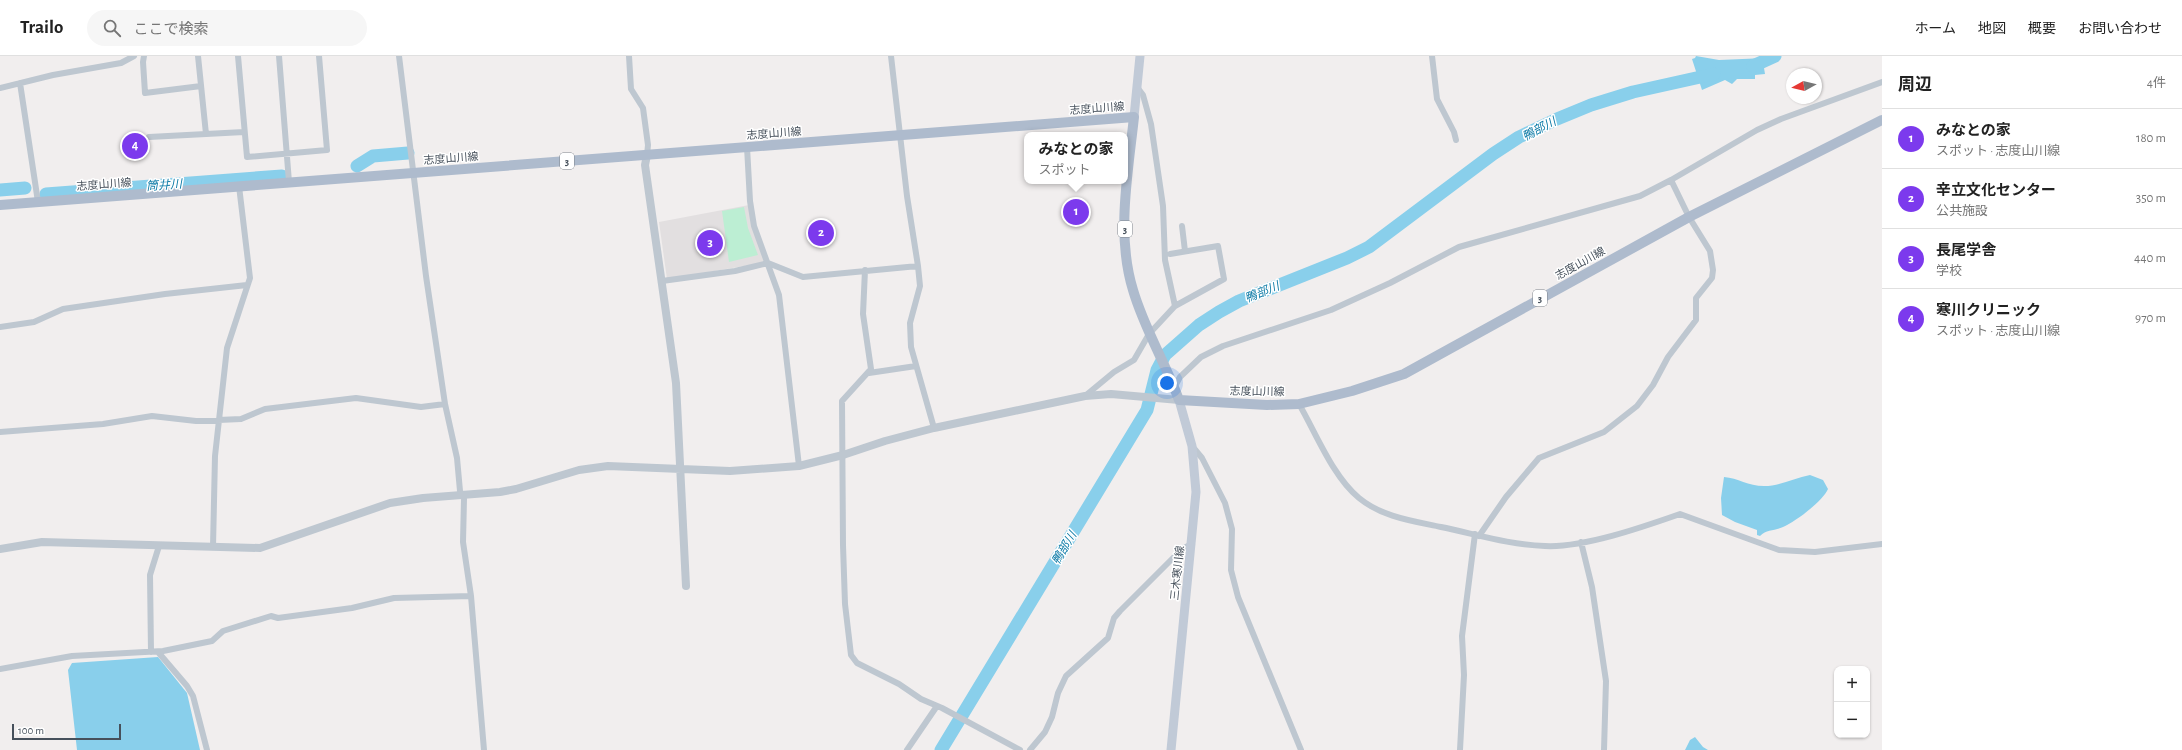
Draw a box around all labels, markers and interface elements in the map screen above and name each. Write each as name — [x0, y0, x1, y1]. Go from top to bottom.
search box — [87, 10, 367, 46]
icon: search — [101, 17, 123, 39]
text: Trailo — [20, 18, 63, 37]
text: ここで検索 — [133, 22, 208, 37]
text: ホーム — [1914, 22, 1956, 36]
text: 地図 — [1978, 22, 2006, 36]
text: 概要 — [2028, 22, 2056, 36]
text: お問い合わせ — [2078, 22, 2162, 36]
north arrow — [1786, 68, 1822, 104]
text: 周辺 — [1898, 76, 1932, 93]
text: 4件 — [2147, 77, 2166, 90]
street label: 志度山川線 — [1069, 100, 1125, 116]
water label: 鴨部川 — [1520, 113, 1559, 143]
text: みなとの家 — [1936, 123, 2011, 138]
street label: 志度山川線 — [746, 125, 802, 141]
pin: 4 — [122, 131, 148, 161]
popup — [1024, 132, 1128, 184]
text: 1 — [1909, 132, 1913, 145]
text: 180 m — [2136, 132, 2166, 145]
text: みなとの家 — [1039, 142, 1113, 157]
text: スポット · 志度山川線 — [1936, 145, 2060, 158]
street label: 志度山川線 — [423, 150, 479, 166]
road number: 3 — [560, 153, 574, 169]
text: スポット — [1039, 164, 1091, 177]
street label: 志度山川線 — [76, 176, 132, 192]
water label: 筒井川 — [146, 177, 184, 192]
text: 辛立文化センター — [1936, 183, 2056, 198]
text: 2 — [1908, 192, 1914, 205]
text: 350 m — [2136, 192, 2166, 205]
pin: 1 — [1063, 197, 1089, 227]
text: 公共施設 — [1936, 205, 1988, 218]
pin: 2 — [808, 218, 834, 248]
road number: 3 — [1118, 221, 1132, 237]
pin: 3 — [697, 228, 723, 258]
text: 長尾学舎 — [1936, 243, 1996, 258]
street label: 志度山川線 — [1553, 244, 1607, 282]
text: 3 — [1908, 252, 1914, 265]
text: 440 m — [2134, 252, 2166, 265]
text: 学校 — [1936, 265, 1962, 278]
water label: 鴨部川 — [1243, 278, 1283, 304]
road number: 3 — [1533, 290, 1547, 306]
text: 寒川クリニック — [1936, 303, 2041, 318]
text: 4 — [1908, 312, 1914, 325]
text: 970 m — [2135, 312, 2166, 325]
text: スポット · 志度山川線 — [1936, 325, 2060, 338]
your location — [1157, 373, 1177, 393]
street label: 志度山川線 — [1229, 385, 1285, 397]
water label: 鴨部川 — [1049, 527, 1079, 567]
street label: 三木寒川線 — [1168, 545, 1186, 601]
map controls — [1834, 666, 1870, 738]
button: + — [1834, 666, 1870, 702]
button: − — [1834, 702, 1870, 738]
scale bar — [12, 722, 121, 741]
text: 100 m — [18, 725, 44, 736]

